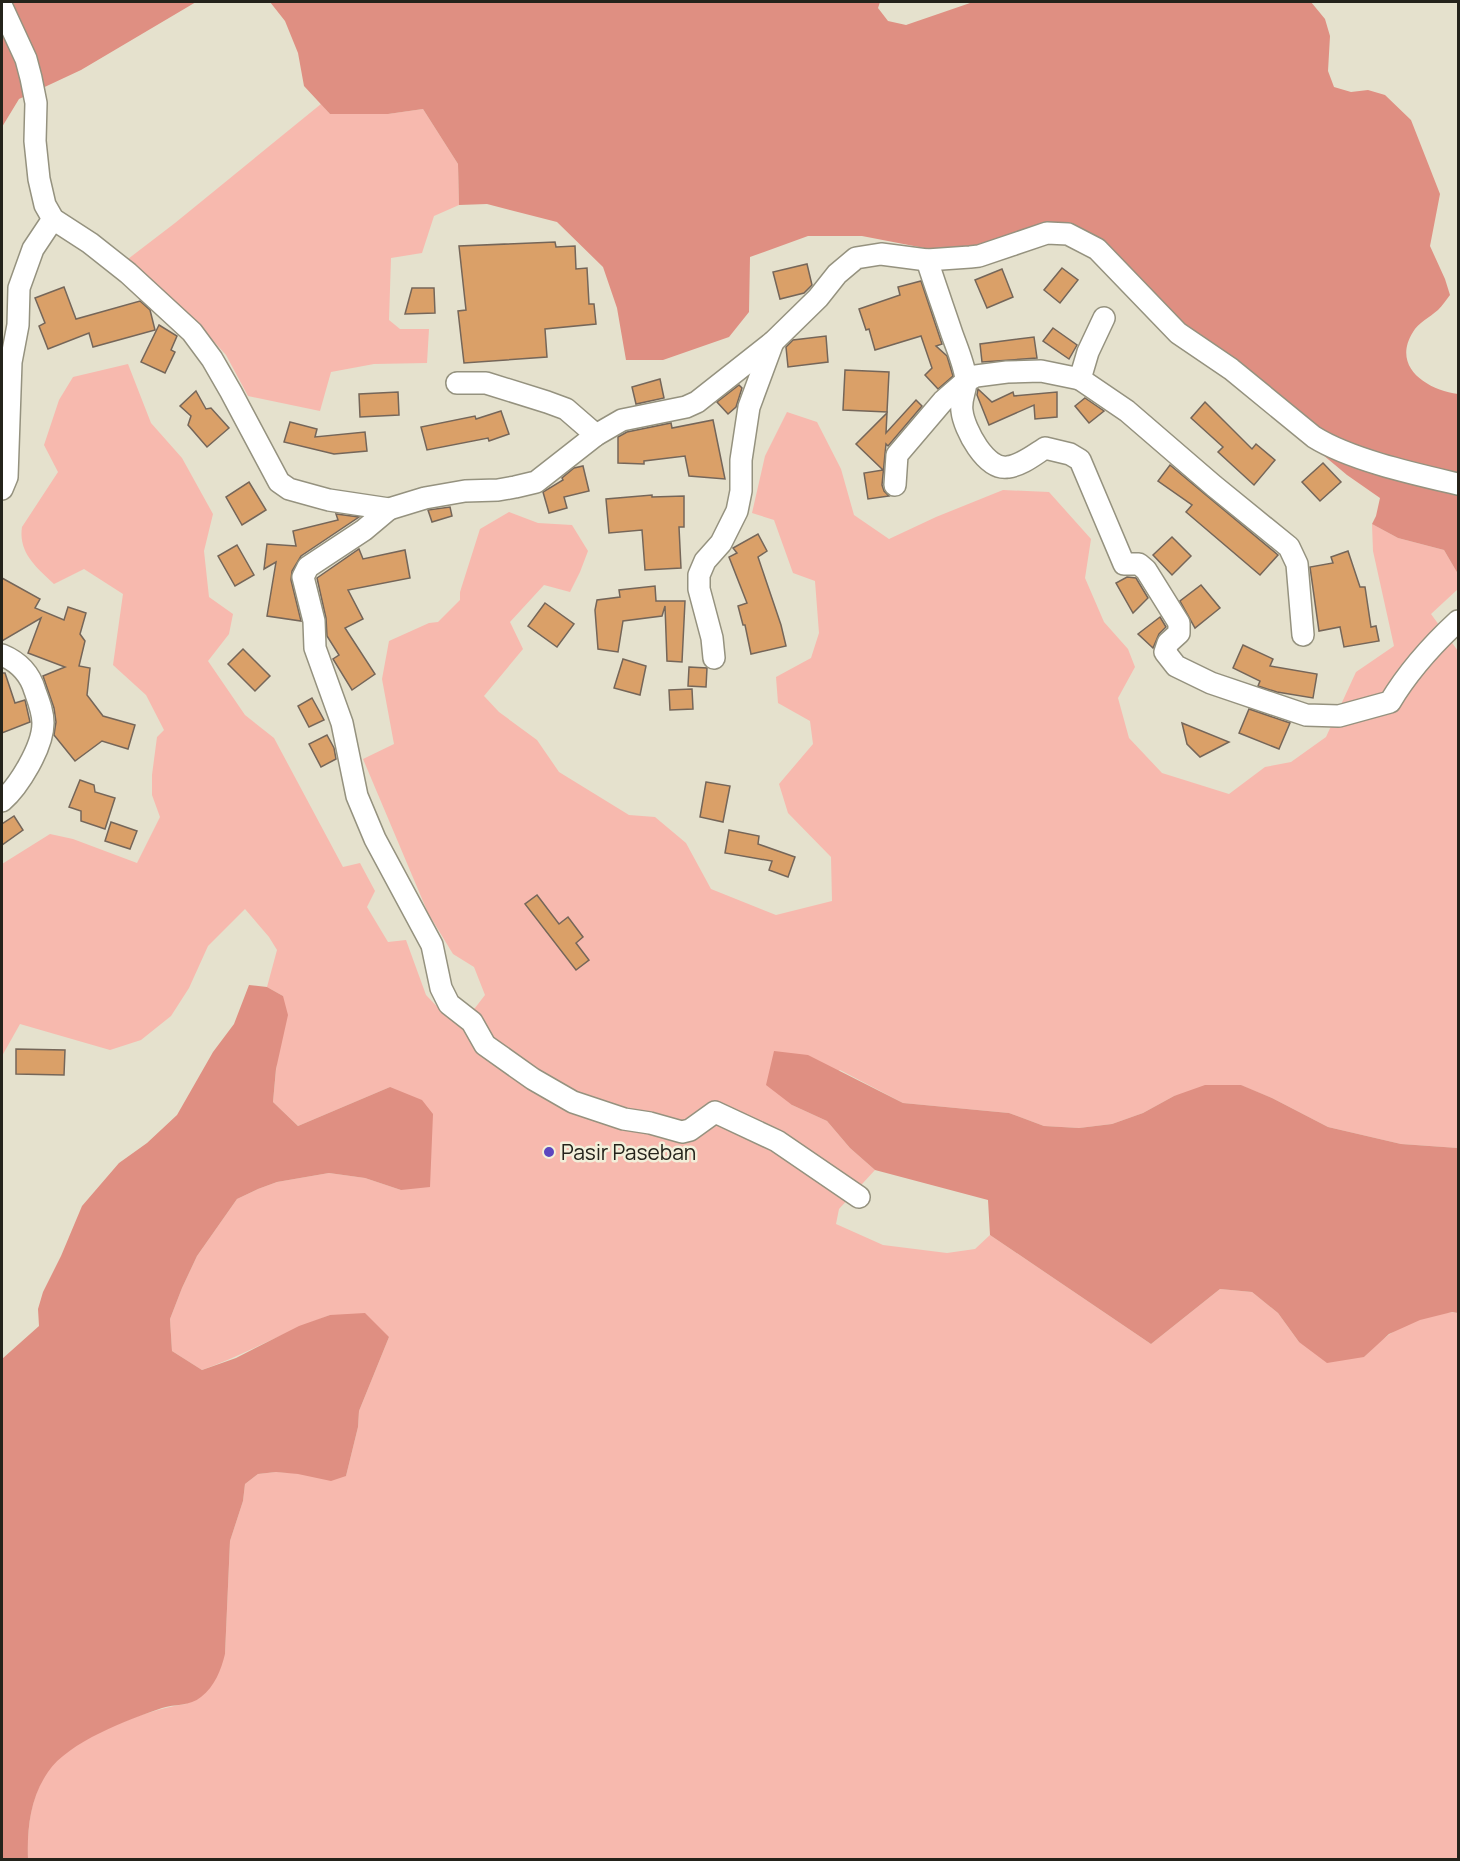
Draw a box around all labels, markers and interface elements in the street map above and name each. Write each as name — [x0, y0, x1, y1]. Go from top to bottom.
place label: Pasir Paseban — [561, 1138, 696, 1166]
marker: Pasir Paseban — [542, 1145, 556, 1159]

